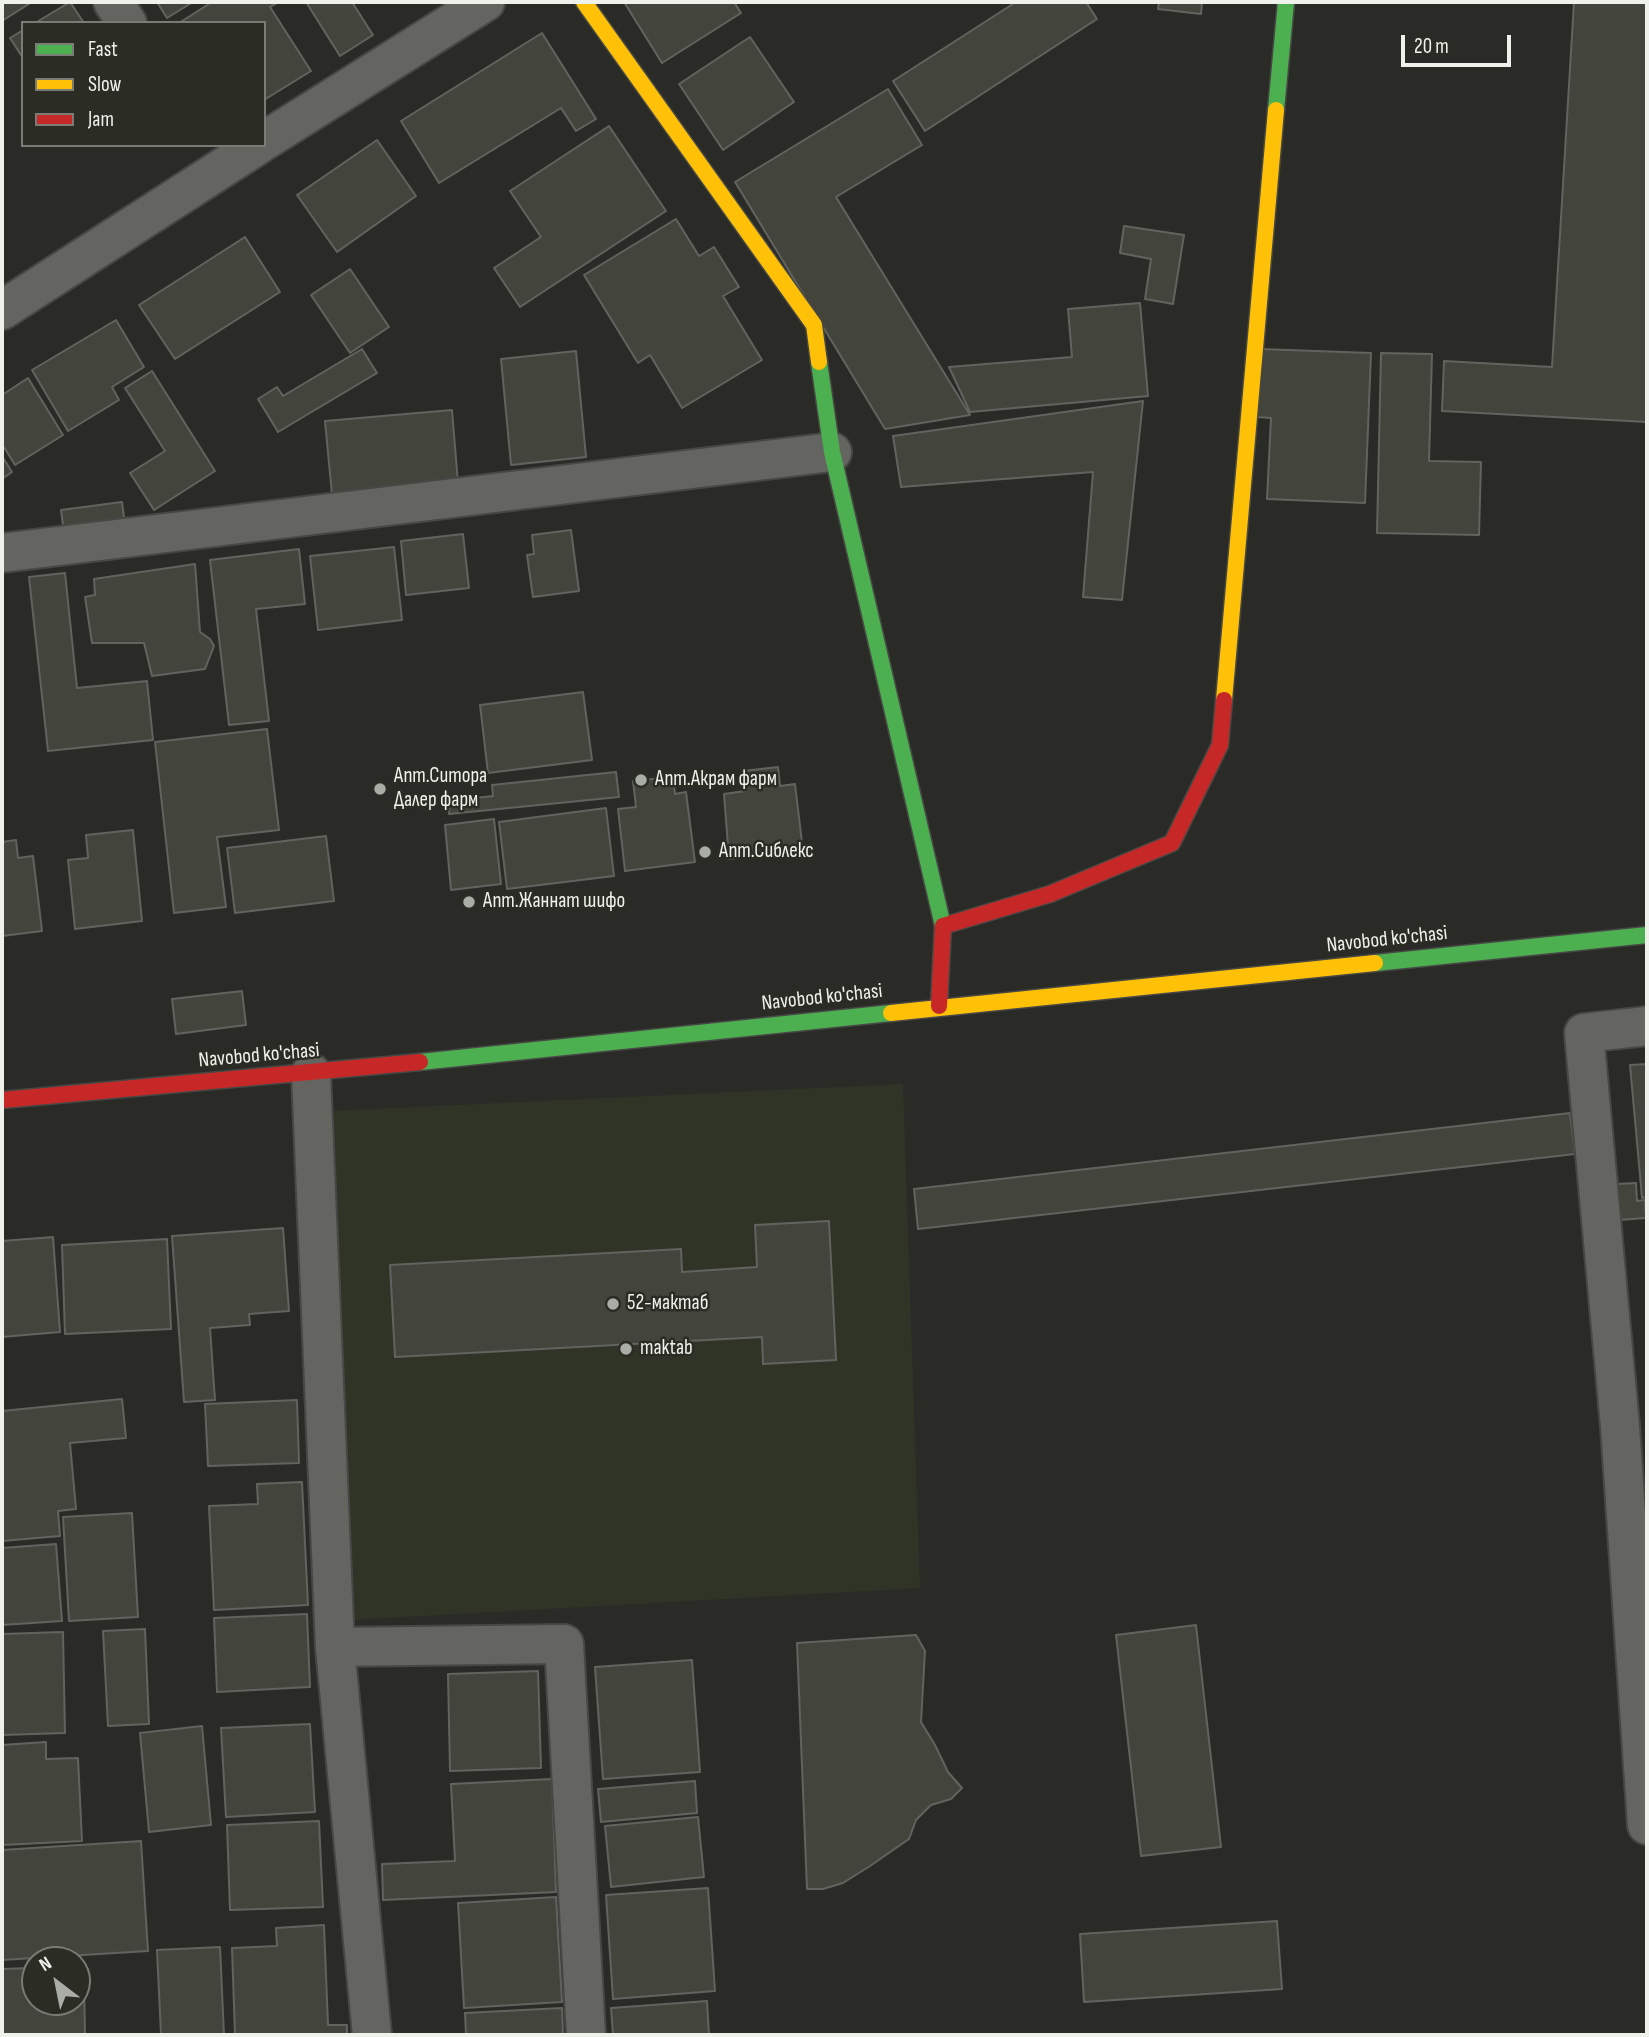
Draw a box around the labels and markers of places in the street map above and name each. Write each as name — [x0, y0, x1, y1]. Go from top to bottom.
place label: Апт.Ситора Далер фарм — [394, 764, 487, 814]
place label: Апт.Акрам фарм — [655, 767, 777, 793]
marker: Апт.Акрам фарм — [633, 772, 649, 788]
marker: Апт.Ситора Далер фарм — [372, 781, 388, 797]
place label: Апт.Сиблекс — [719, 839, 814, 865]
marker: Апт.Сиблекс — [697, 844, 713, 860]
place label: Апт.Жаннат шифо — [483, 889, 625, 915]
marker: Апт.Жаннат шифо — [461, 894, 477, 910]
place label: 52-мактаб — [627, 1291, 708, 1317]
marker: 52-мактаб — [605, 1296, 621, 1312]
place label: maktab — [640, 1336, 693, 1362]
marker: maktab — [618, 1341, 634, 1357]

